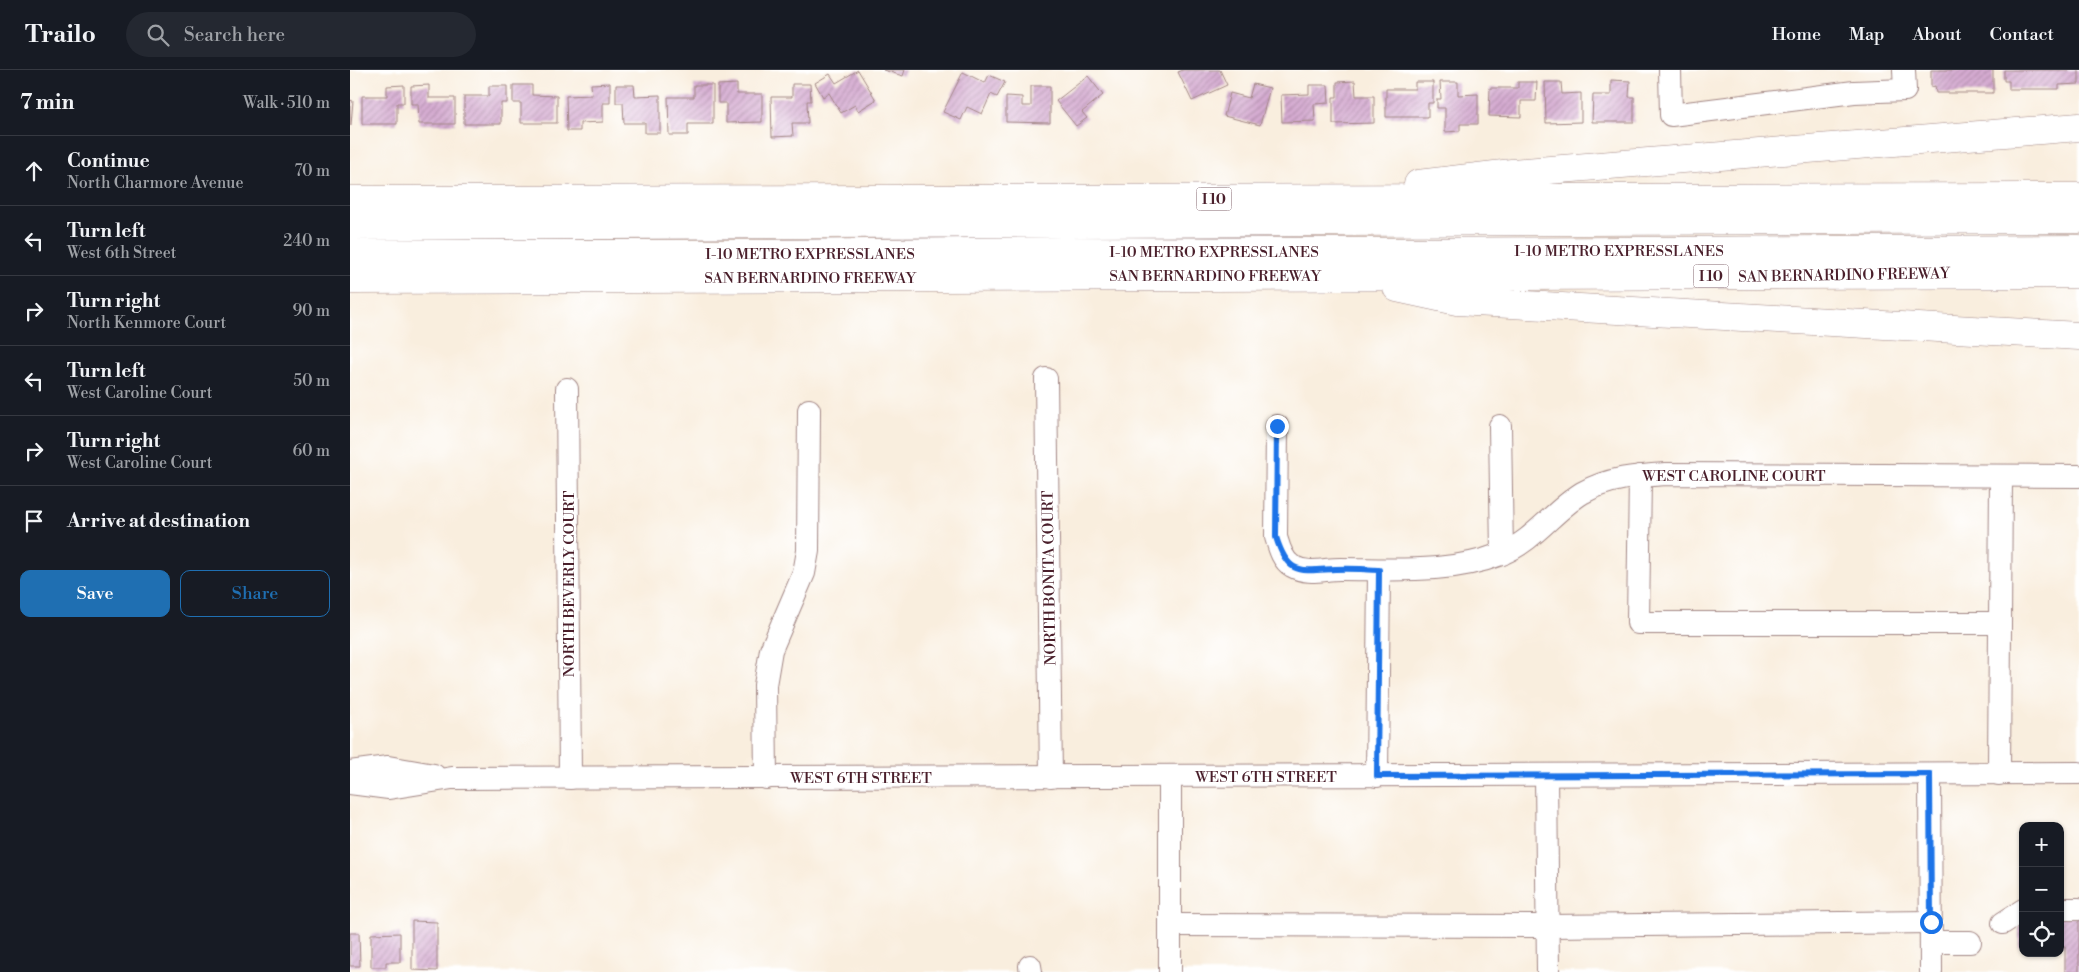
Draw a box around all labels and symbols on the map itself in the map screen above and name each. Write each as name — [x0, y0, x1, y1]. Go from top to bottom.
road number: I 10 — [1196, 188, 1232, 210]
street label: I-10 METRO EXPRESSLANES — [1514, 242, 1724, 261]
street label: I-10 METRO EXPRESSLANES — [1109, 243, 1319, 262]
street label: I-10 METRO EXPRESSLANES — [705, 245, 915, 264]
street label: SAN BERNARDINO FREEWAY — [1738, 264, 1951, 287]
road number: I 10 — [1694, 265, 1728, 288]
street label: SAN BERNARDINO FREEWAY — [1109, 267, 1322, 286]
street label: SAN BERNARDINO FREEWAY — [704, 269, 917, 288]
route end — [1266, 415, 1289, 438]
street label: WEST CAROLINE COURT — [1641, 467, 1826, 486]
street label: NORTH BEVERLY COURT — [560, 490, 579, 677]
street label: NORTH BONITA COURT — [1038, 490, 1061, 666]
street label: WEST 6TH STREET — [1194, 768, 1337, 787]
street label: WEST 6TH STREET — [789, 769, 932, 788]
route start — [1920, 911, 1943, 934]

